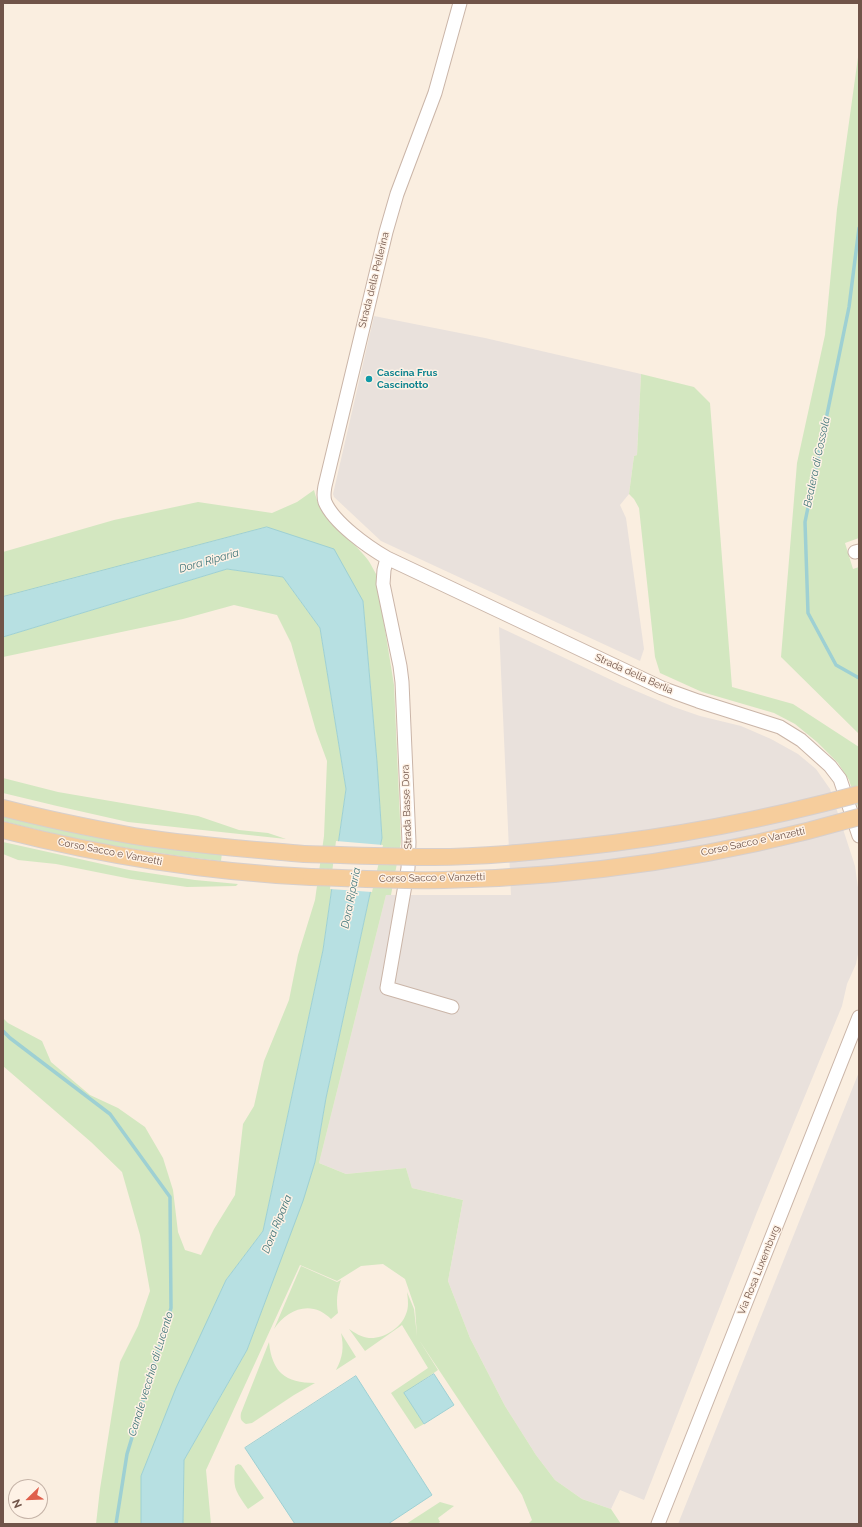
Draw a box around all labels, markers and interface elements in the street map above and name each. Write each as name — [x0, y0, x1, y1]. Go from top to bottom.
street label: Strada della Pellerina — [356, 231, 392, 329]
place label: Cascina Frus Cascinotto — [377, 367, 437, 390]
marker: Cascina Frus Cascinotto — [364, 374, 374, 384]
water label: Bealera di Cossola — [801, 415, 833, 509]
water label: Dora Riparia — [177, 546, 241, 576]
street label: Strada della Berlia — [593, 651, 675, 697]
street label: Strada Basse Dora — [400, 764, 414, 850]
street label: Corso Sacco e Vanzetti — [700, 825, 806, 859]
street label: Corso Sacco e Vanzetti — [57, 836, 163, 868]
water label: Dora Riparia — [339, 866, 363, 930]
street label: Corso Sacco e Vanzetti — [379, 871, 485, 885]
water label: Dora Riparia — [259, 1193, 295, 1255]
street label: Via Rosa Luxemburg — [736, 1224, 782, 1316]
water label: Canale vecchio di Lucento — [126, 1310, 176, 1438]
north arrow — [8, 1479, 48, 1519]
text: N — [10, 1497, 25, 1510]

